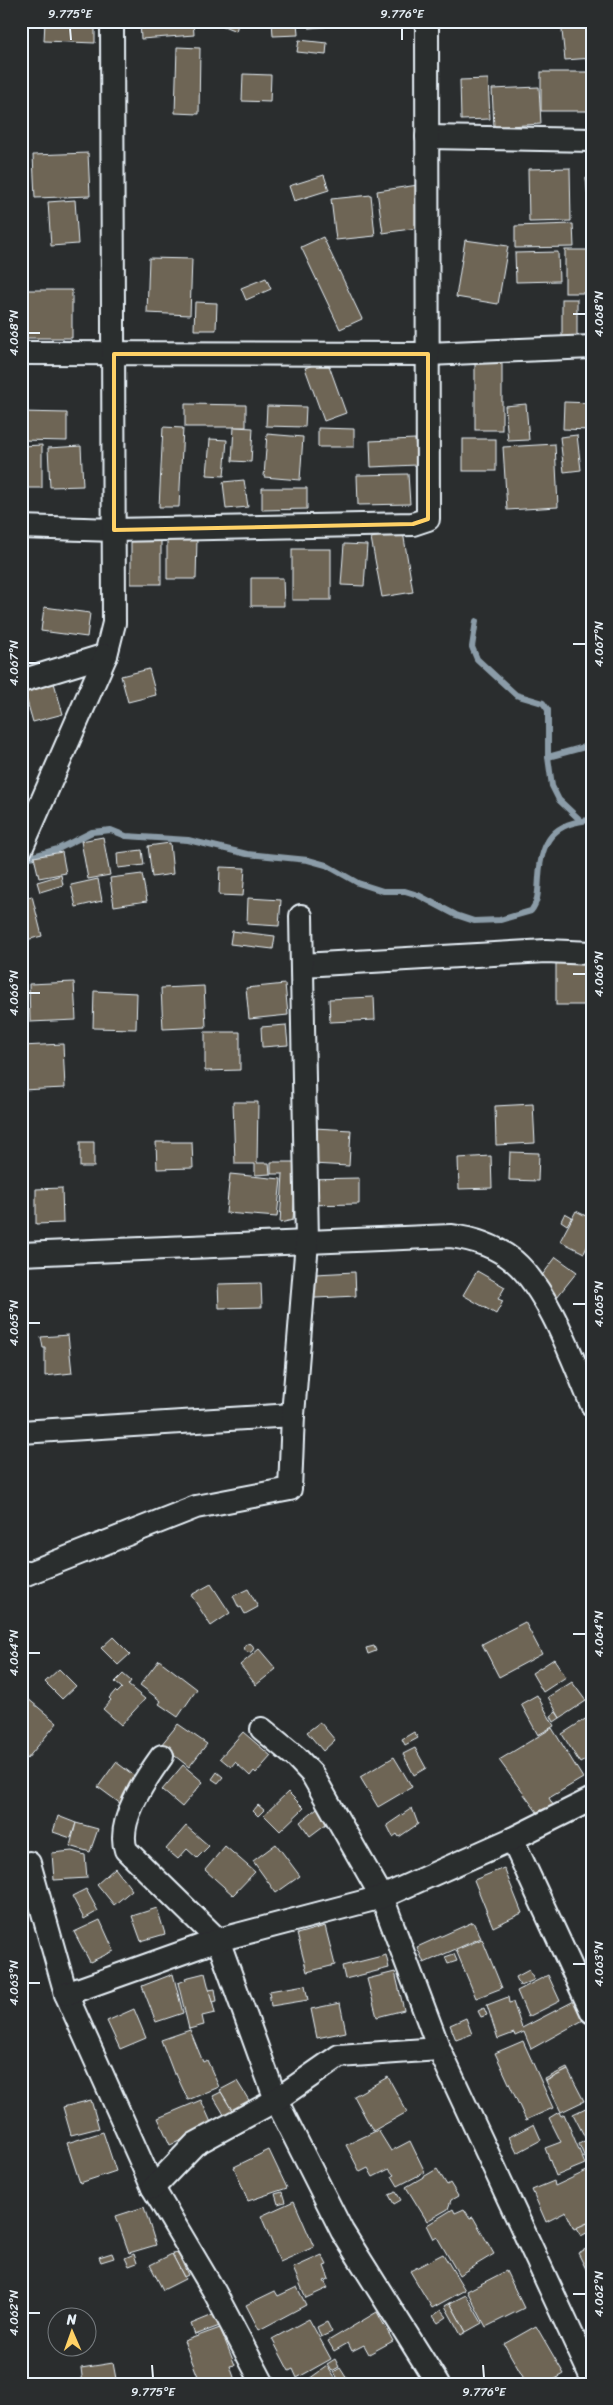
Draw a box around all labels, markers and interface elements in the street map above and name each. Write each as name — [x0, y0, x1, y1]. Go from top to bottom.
text: 9.775°E — [48, 3, 93, 25]
text: 9.776°E — [380, 3, 425, 25]
text: 4.068°N — [588, 290, 610, 337]
text: 4.068°N — [3, 309, 25, 356]
text: 4.067°N — [588, 620, 610, 667]
text: 4.067°N — [3, 639, 25, 686]
text: 4.066°N — [588, 950, 610, 997]
text: 4.066°N — [3, 969, 25, 1016]
text: 4.065°N — [588, 1280, 610, 1327]
text: 4.065°N — [3, 1299, 25, 1346]
text: 4.064°N — [588, 1610, 610, 1657]
text: 4.064°N — [3, 1629, 25, 1676]
text: 4.063°N — [588, 1941, 610, 1987]
text: 4.063°N — [3, 1960, 25, 2006]
text: 4.062°N — [588, 2270, 610, 2317]
text: 4.062°N — [3, 2289, 25, 2336]
text: N — [65, 2307, 77, 2332]
north arrow — [48, 2308, 98, 2358]
text: 9.775°E — [131, 2381, 176, 2403]
text: 9.776°E — [462, 2381, 507, 2403]

